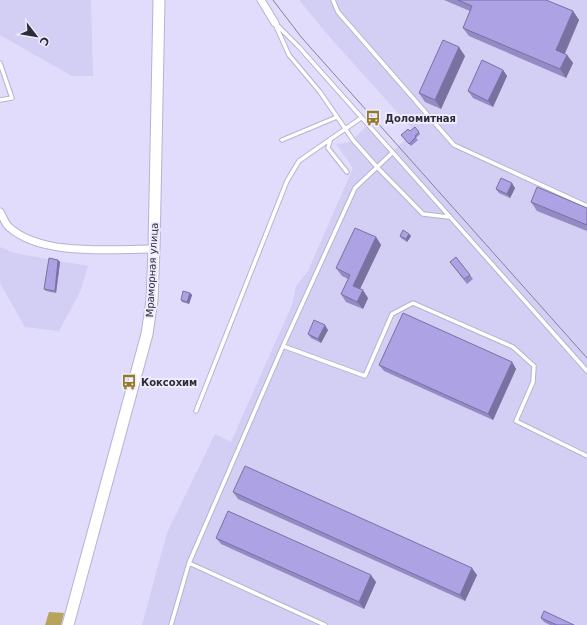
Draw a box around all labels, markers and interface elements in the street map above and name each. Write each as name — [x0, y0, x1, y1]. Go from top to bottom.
north arrow — [16, 16, 56, 56]
text: С — [36, 34, 52, 48]
bus stop icon: Доломитная — [364, 109, 382, 127]
place label: Доломитная — [385, 113, 456, 124]
street label: Мраморная улица — [144, 222, 160, 318]
bus stop icon: Коксохим — [120, 373, 138, 391]
place label: Коксохим — [141, 377, 197, 388]

